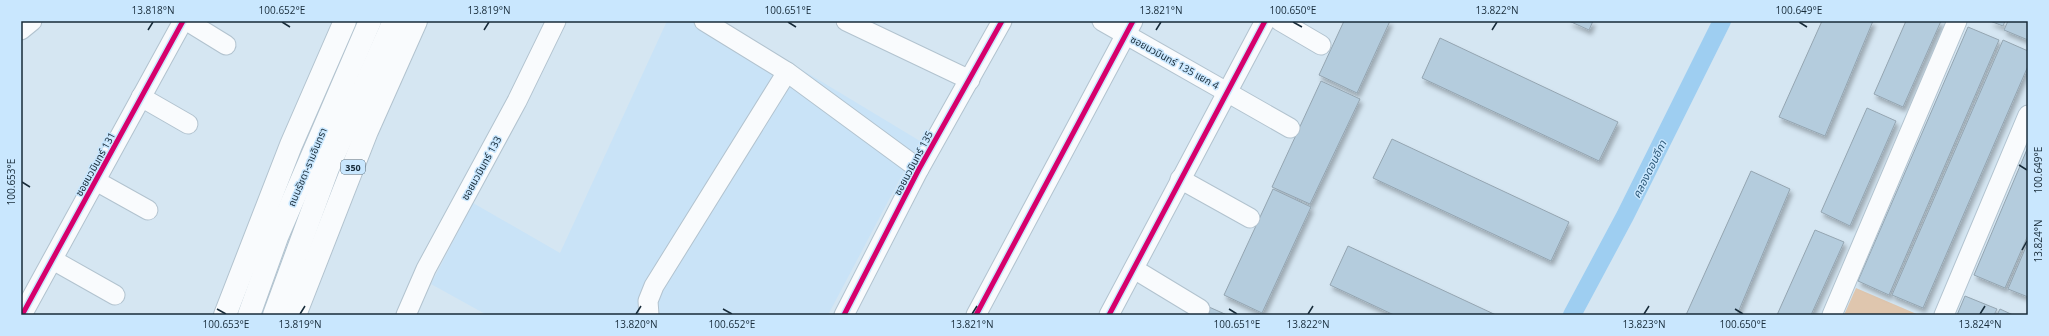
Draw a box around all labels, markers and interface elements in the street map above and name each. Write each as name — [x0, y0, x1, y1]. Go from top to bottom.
text: 13.818°N — [131, 3, 175, 17]
text: 100.652°E — [259, 3, 305, 17]
text: 13.819°N — [467, 3, 511, 17]
text: 100.651°E — [765, 3, 811, 17]
text: 13.821°N — [1139, 3, 1183, 17]
text: 100.650°E — [1270, 3, 1316, 17]
text: 13.822°N — [1475, 3, 1519, 17]
text: 100.649°E — [1776, 3, 1822, 17]
street label: ซอยนวมินทร์ 135 แยก 4 — [1128, 32, 1222, 92]
street label: ถนนรัชดา-รามอินทรา — [284, 126, 330, 208]
street label: ซอยนวมินทร์ 135 — [890, 128, 936, 198]
street label: ซอยนวมินทร์ 131 — [72, 129, 118, 199]
street label: ซอยนวมินทร์ 133 — [458, 133, 505, 203]
water label: คลองดอนอีกา — [1629, 137, 1670, 200]
text: 100.649°E — [2031, 147, 2045, 193]
text: 100.653°E — [4, 159, 18, 205]
road number: 350 — [341, 160, 365, 174]
text: 13.824°N — [2031, 219, 2045, 263]
text: 100.653°E — [203, 317, 249, 331]
text: 13.819°N — [278, 317, 322, 331]
text: 13.820°N — [614, 317, 658, 331]
text: 100.652°E — [709, 317, 755, 331]
text: 13.821°N — [950, 317, 994, 331]
text: 100.651°E — [1214, 317, 1260, 331]
text: 13.822°N — [1286, 317, 1330, 331]
text: 13.823°N — [1622, 317, 1666, 331]
text: 100.650°E — [1720, 317, 1766, 331]
text: 13.824°N — [1958, 317, 2002, 331]

